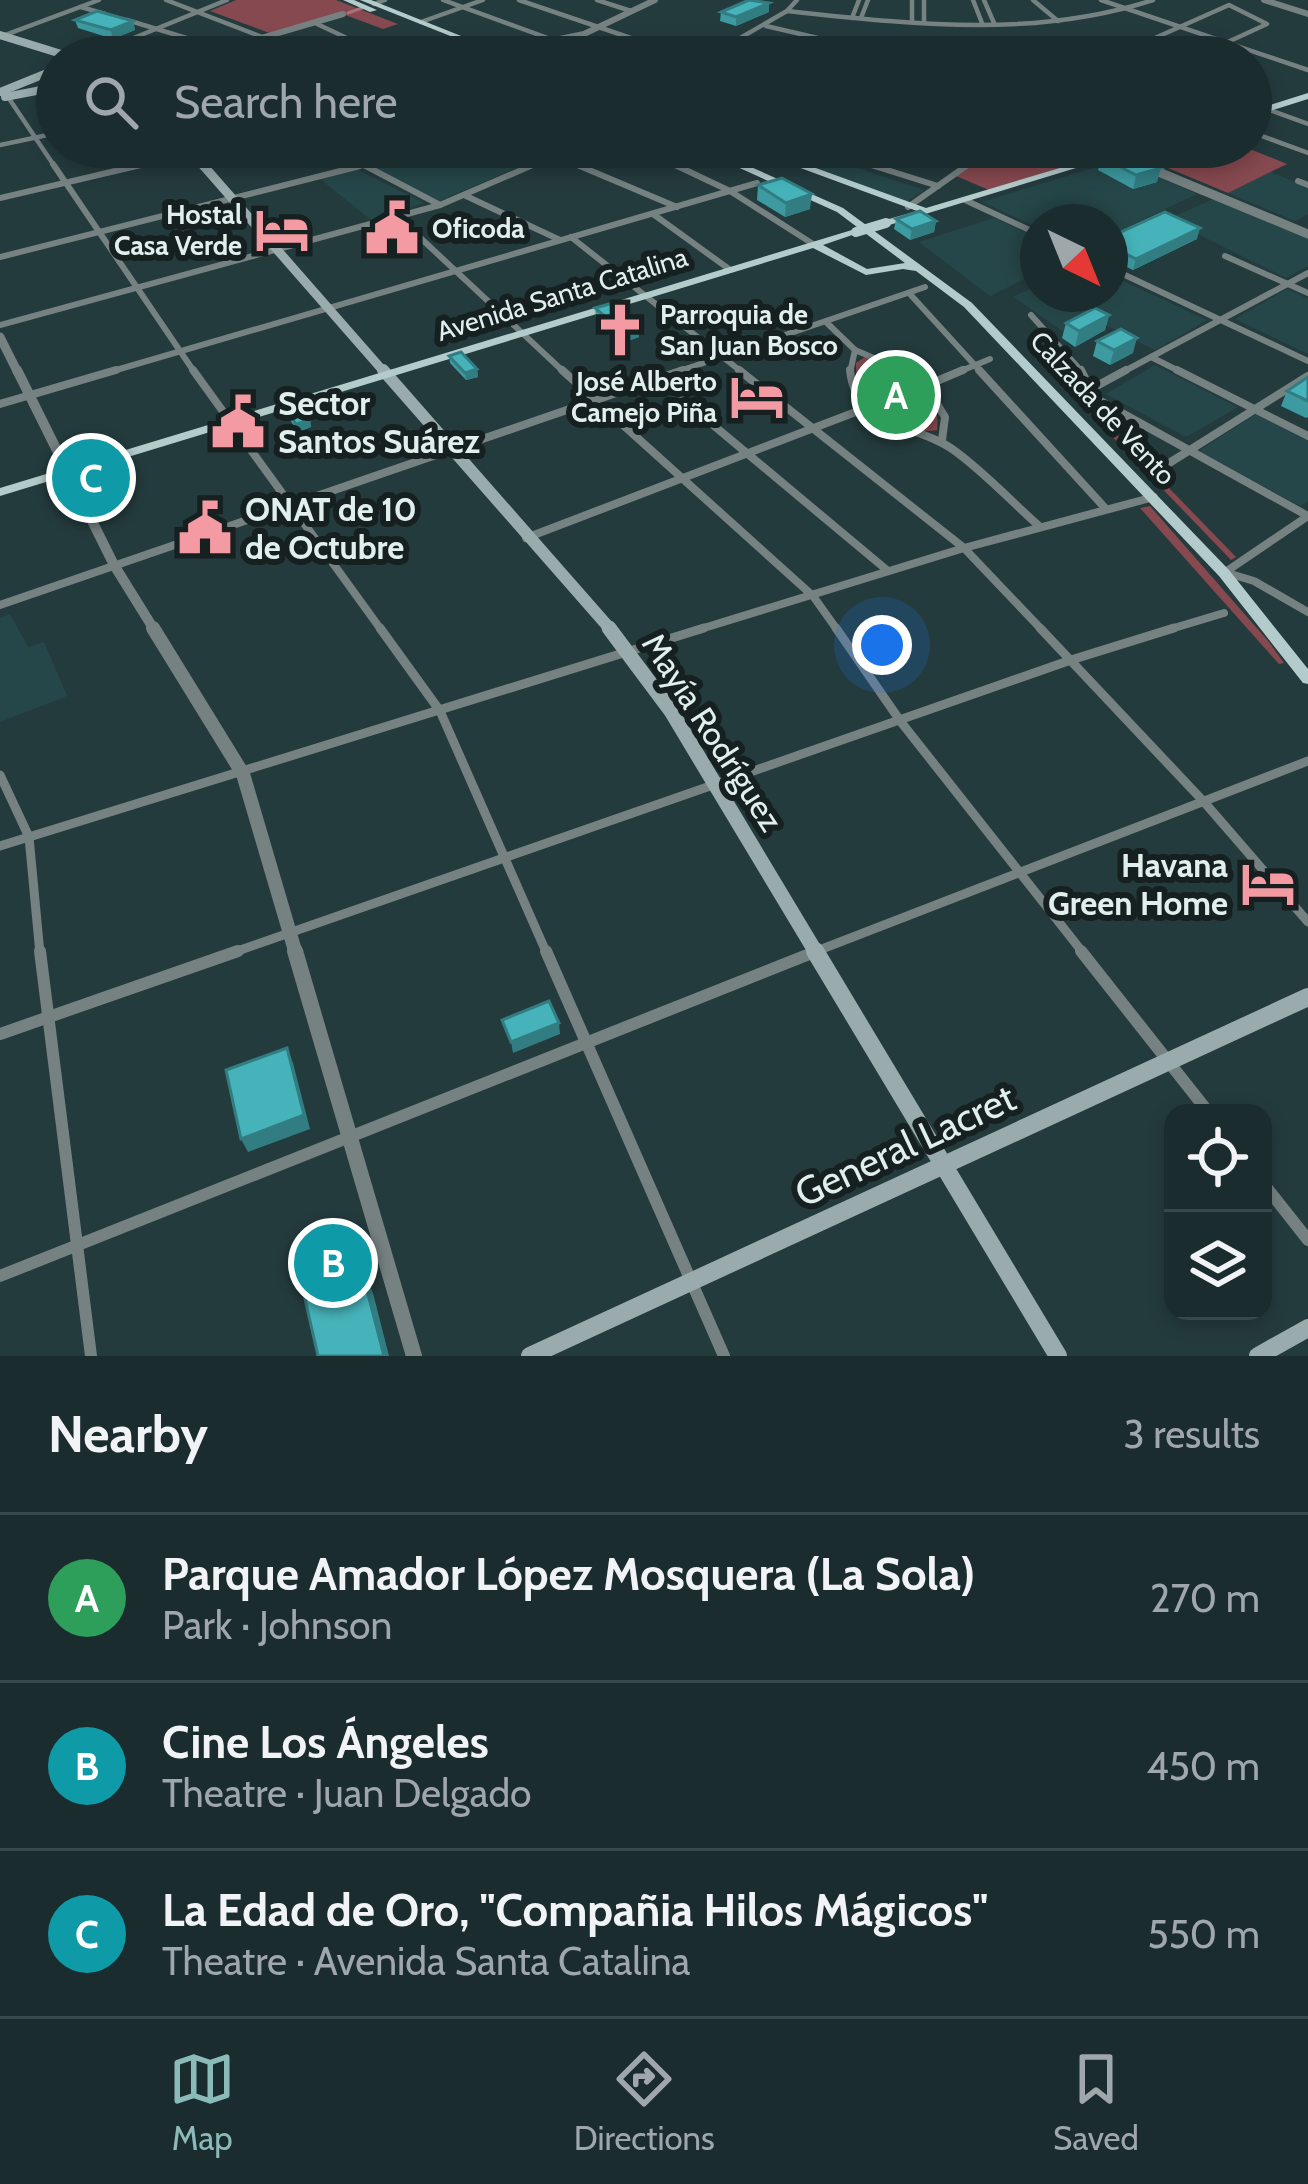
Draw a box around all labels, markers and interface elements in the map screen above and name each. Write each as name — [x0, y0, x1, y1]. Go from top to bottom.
search box — [36, 36, 1272, 168]
icon: search — [78, 69, 144, 135]
text: Search here — [174, 75, 398, 129]
place label: Hostal Casa Verde — [114, 198, 242, 262]
public building icon: Oficoda — [363, 199, 421, 257]
hotel icon: Hostal Casa Verde — [253, 201, 311, 259]
north arrow — [1020, 204, 1128, 312]
place label: Oficoda — [432, 212, 525, 245]
street label: Avenida Santa Catalina — [433, 240, 691, 348]
place label: Parroquia de San Juan Bosco — [660, 298, 838, 362]
church icon: Parroquia de San Juan Bosco — [591, 301, 649, 359]
street label: Calzada de Vento — [1023, 324, 1183, 492]
pin: A — [857, 350, 935, 440]
place label: José Alberto Camejo Piña — [571, 365, 718, 429]
hotel icon: José Alberto Camejo Piña — [728, 368, 786, 426]
place label: Sector Santos Suárez — [278, 383, 480, 461]
public building icon: Sector Santos Suárez — [209, 393, 267, 451]
pin: C — [52, 433, 130, 523]
place label: ONAT de 10 de Octubre — [245, 489, 417, 567]
public building icon: ONAT de 10 de Octubre — [176, 499, 234, 557]
your location — [852, 615, 912, 675]
street label: Mayía Rodríguez — [634, 625, 792, 839]
place label: Havana Green Home — [1048, 845, 1229, 923]
hotel icon: Havana Green Home — [1239, 855, 1297, 913]
street label: General Lacret — [787, 1073, 1023, 1217]
map controls — [1164, 1104, 1272, 1320]
button: locate — [1164, 1104, 1272, 1212]
button: layers — [1164, 1212, 1272, 1320]
pin: B — [294, 1218, 372, 1308]
text: Nearby — [48, 1403, 208, 1465]
text: 3 results — [1123, 1410, 1260, 1458]
text: Parque Amador López Mosquera (La Sola) — [162, 1547, 975, 1601]
text: A — [75, 1574, 99, 1622]
text: 270 m — [1150, 1574, 1260, 1622]
text: Park · Johnson — [162, 1601, 392, 1649]
text: Cine Los Ángeles — [162, 1715, 489, 1769]
text: B — [75, 1742, 99, 1790]
text: 450 m — [1146, 1742, 1260, 1790]
text: Theatre · Juan Delgado — [162, 1769, 532, 1817]
text: La Edad de Oro, "Compañia Hilos Mágicos" — [162, 1883, 988, 1937]
text: C — [75, 1910, 99, 1958]
text: 550 m — [1148, 1910, 1260, 1958]
text: Theatre · Avenida Santa Catalina — [162, 1937, 690, 1985]
tab: Map — [169, 2046, 235, 2158]
tab: Directions — [574, 2046, 715, 2158]
tab: Saved — [1053, 2046, 1139, 2158]

